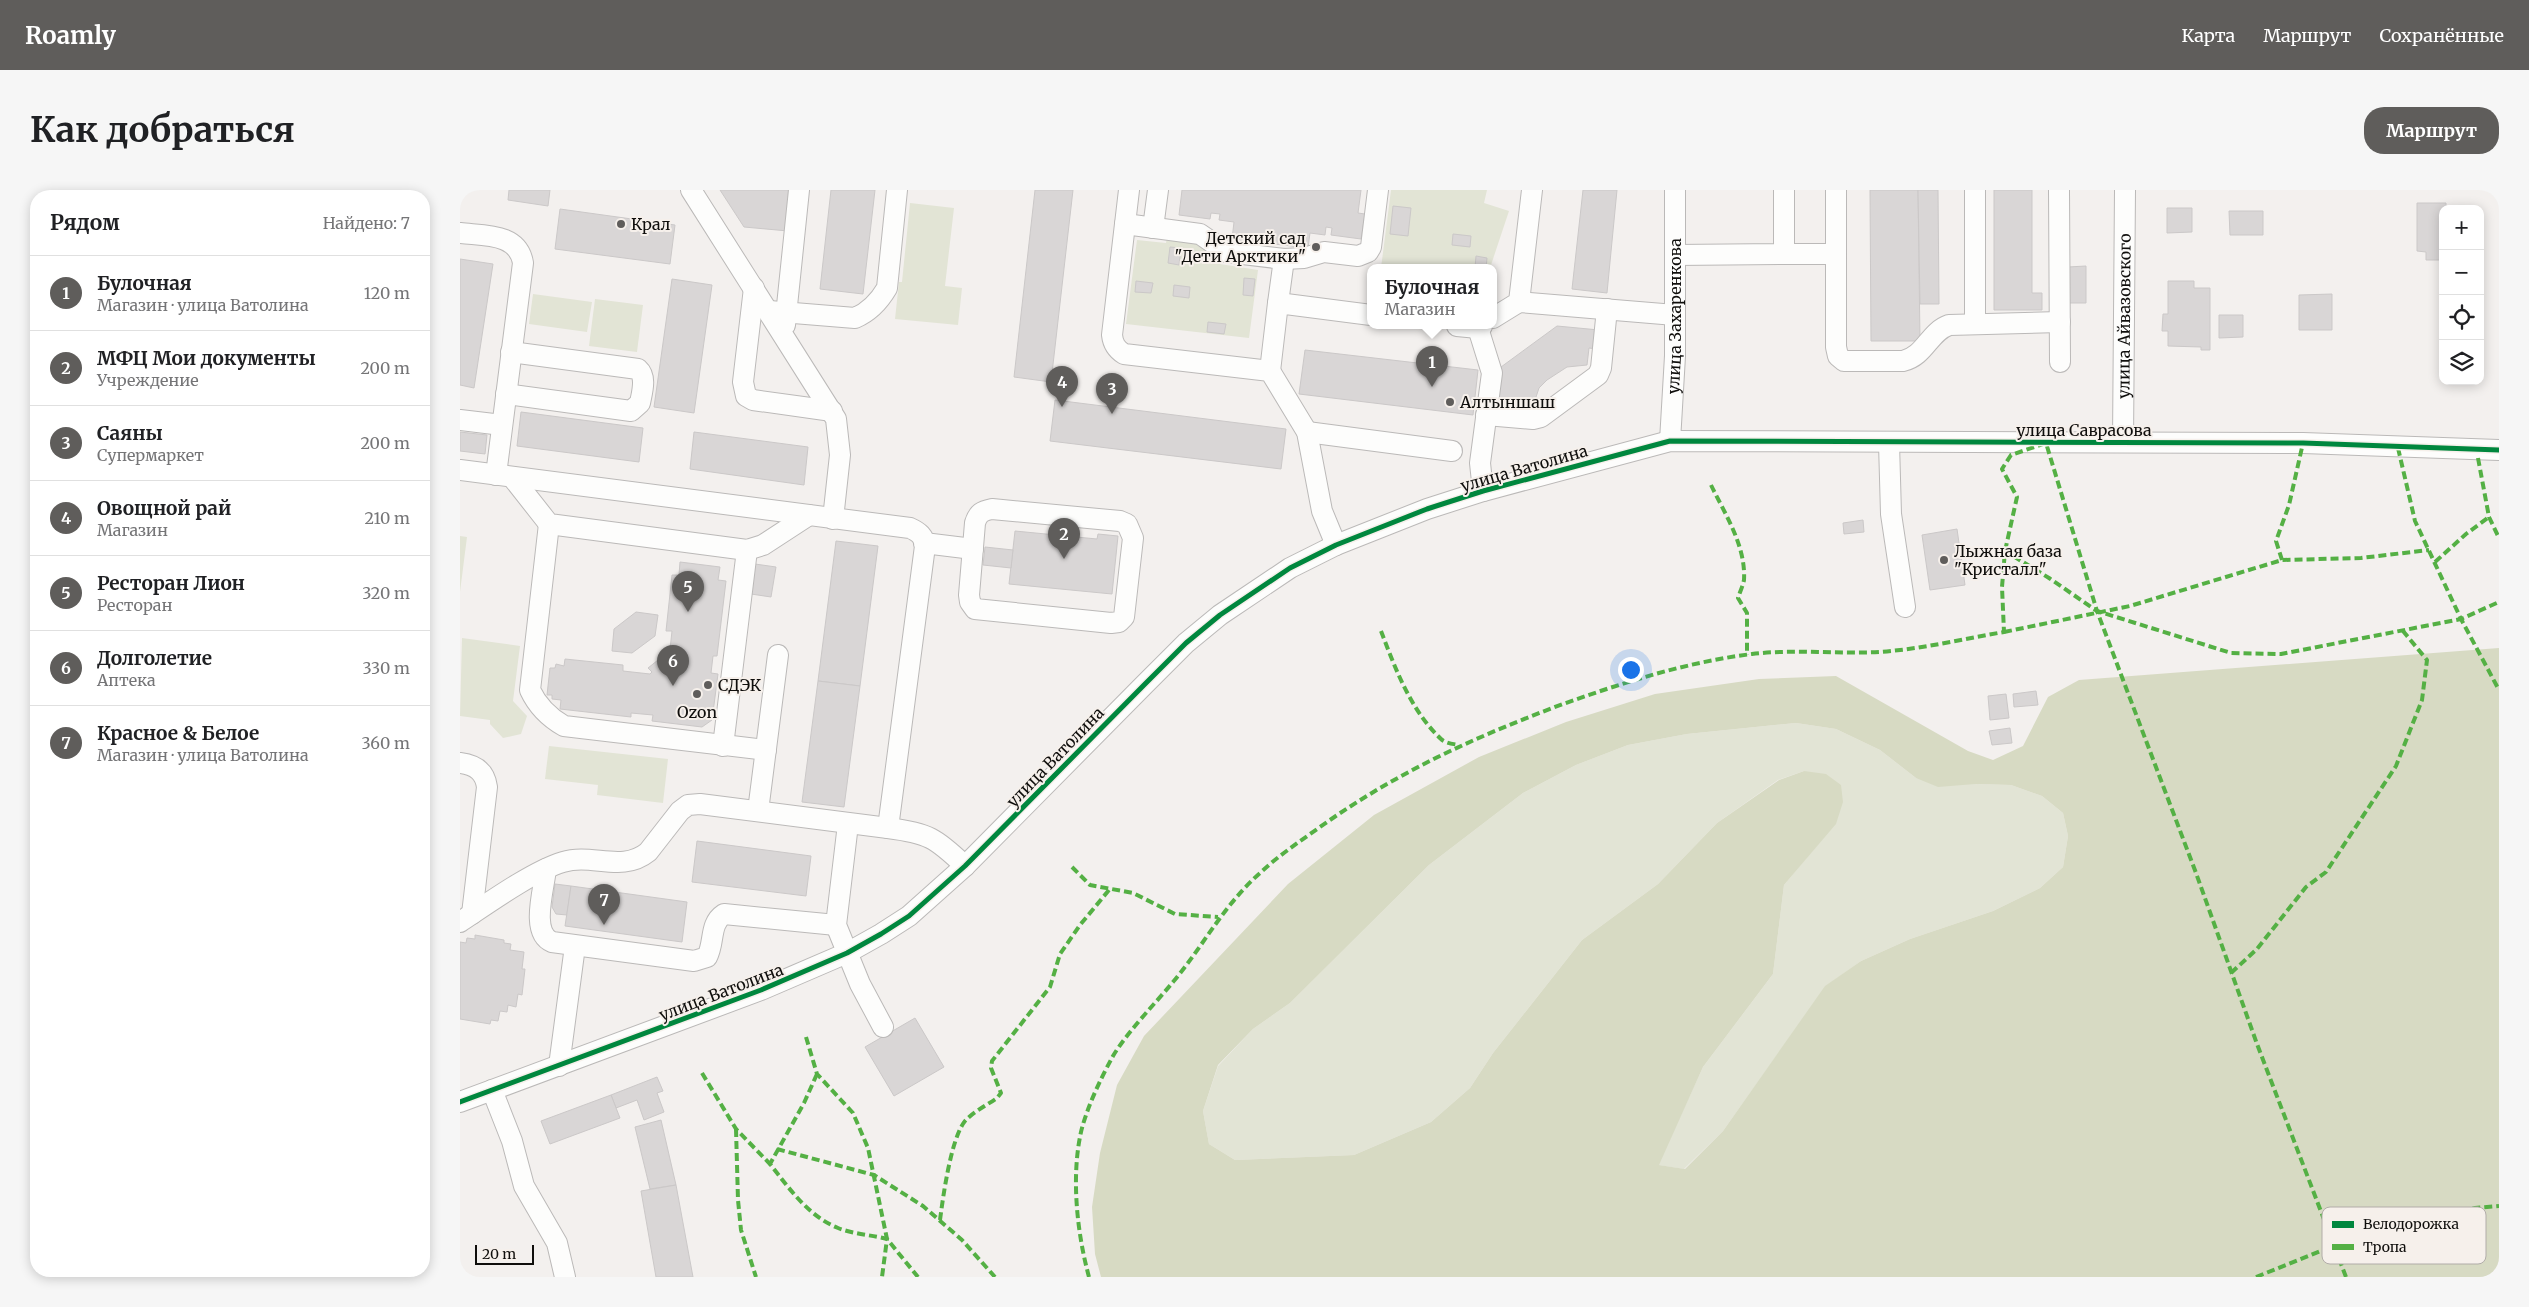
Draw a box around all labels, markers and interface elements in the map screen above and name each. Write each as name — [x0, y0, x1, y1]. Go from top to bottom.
text: Roamly — [25, 20, 116, 51]
text: Карта — [2182, 24, 2235, 47]
text: Маршрут — [2263, 24, 2351, 47]
text: Сохранённые — [2379, 24, 2504, 47]
button: Маршрут — [2364, 107, 2499, 154]
text: Как добраться — [30, 108, 295, 152]
map controls — [2439, 205, 2484, 385]
button: + — [2439, 205, 2484, 250]
text: Рядом — [50, 209, 120, 236]
text: Найдено: 7 — [323, 213, 410, 233]
place label: Крал — [631, 214, 671, 234]
marker: Крал — [615, 218, 627, 230]
place label: Детский сад "Дети Арктики" — [1174, 228, 1306, 266]
street label: улица Айвазовского — [2113, 233, 2135, 399]
street label: улица Захаренкова — [1663, 238, 1685, 395]
marker: Детский сад "Дети Арктики" — [1310, 241, 1322, 253]
button: − — [2439, 250, 2484, 295]
popup — [1367, 264, 1497, 329]
text: Булочная — [97, 271, 192, 295]
text: Булочная — [1385, 275, 1479, 299]
text: 1 — [62, 283, 70, 303]
text: 120 m — [364, 283, 410, 303]
text: Магазин · улица Ватолина — [97, 295, 309, 315]
button: locate — [2439, 295, 2484, 340]
text: Магазин — [1385, 299, 1456, 319]
button: layers — [2439, 340, 2484, 385]
text: МФЦ Мои документы — [97, 346, 316, 370]
pin: 1 — [1416, 346, 1448, 387]
text: 2 — [61, 358, 71, 378]
text: 200 m — [360, 358, 410, 378]
pin: 4 — [1046, 366, 1078, 407]
text: Учреждение — [97, 370, 199, 390]
pin: 3 — [1096, 373, 1128, 414]
place label: Алтыншаш — [1459, 392, 1555, 412]
marker: Алтыншаш — [1444, 396, 1456, 408]
street label: улица Саврасова — [2016, 420, 2152, 440]
text: Саяны — [97, 421, 163, 445]
text: 3 — [61, 433, 71, 453]
text: 200 m — [360, 433, 410, 453]
street label: улица Ватолина — [1458, 440, 1590, 496]
text: Супермаркет — [97, 445, 204, 465]
text: Овощной рай — [97, 496, 231, 520]
text: 4 — [61, 508, 71, 528]
text: 210 m — [365, 508, 410, 528]
pin: 2 — [1048, 518, 1080, 559]
text: Магазин — [97, 520, 168, 540]
place label: Лыжная база "Кристалл" — [1954, 541, 2062, 579]
marker: Лыжная база "Кристалл" — [1938, 554, 1950, 566]
text: Ресторан Лион — [97, 571, 245, 595]
pin: 5 — [672, 571, 704, 612]
text: 5 — [61, 583, 71, 603]
text: 320 m — [362, 583, 410, 603]
text: Ресторан — [97, 595, 172, 615]
pin: 6 — [657, 645, 689, 686]
text: Долголетие — [97, 646, 212, 670]
your location — [1618, 657, 1644, 683]
text: 6 — [61, 658, 71, 678]
text: 330 m — [363, 658, 410, 678]
text: Аптека — [97, 670, 156, 690]
place label: СДЭК — [718, 675, 762, 695]
marker: СДЭК — [702, 679, 714, 691]
marker: Ozon — [691, 688, 703, 700]
place label: Ozon — [677, 702, 717, 722]
street label: улица Ватолина — [1002, 703, 1108, 811]
text: Красное & Белое — [97, 721, 259, 745]
text: 7 — [61, 733, 71, 753]
text: 360 m — [361, 733, 410, 753]
text: Магазин · улица Ватолина — [97, 745, 309, 765]
pin: 7 — [588, 884, 620, 925]
street label: улица Ватолина — [656, 959, 786, 1025]
legend — [2322, 1207, 2486, 1264]
text: Велодорожка — [2363, 1215, 2459, 1233]
text: Тропа — [2363, 1238, 2407, 1256]
scale bar — [475, 1242, 534, 1265]
text: 20 m — [482, 1245, 516, 1263]

